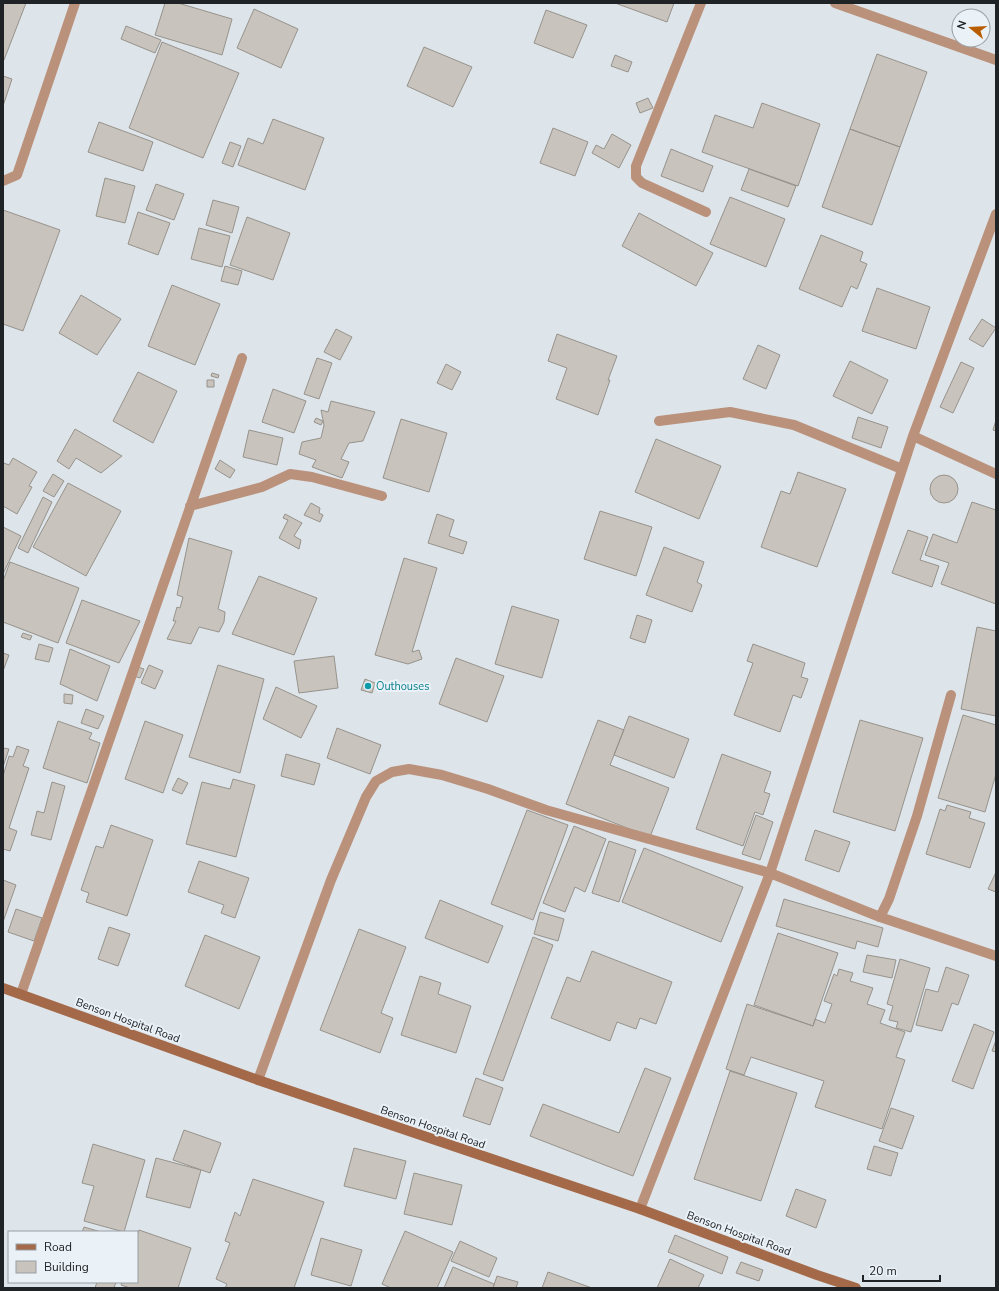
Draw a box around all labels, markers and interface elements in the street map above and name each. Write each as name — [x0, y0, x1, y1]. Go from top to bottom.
north arrow — [951, 8, 991, 48]
text: N — [954, 19, 970, 31]
place label: Outhouses — [376, 679, 429, 694]
marker: Outhouses — [363, 681, 373, 691]
street label: Benson Hospital Road — [74, 995, 182, 1046]
street label: Benson Hospital Road — [378, 1102, 487, 1152]
street label: Benson Hospital Road — [685, 1208, 793, 1259]
legend — [8, 1231, 138, 1283]
text: Road — [44, 1239, 72, 1255]
scale bar — [863, 1257, 940, 1283]
text: Building — [44, 1259, 89, 1275]
text: 20 m — [869, 1263, 897, 1279]

